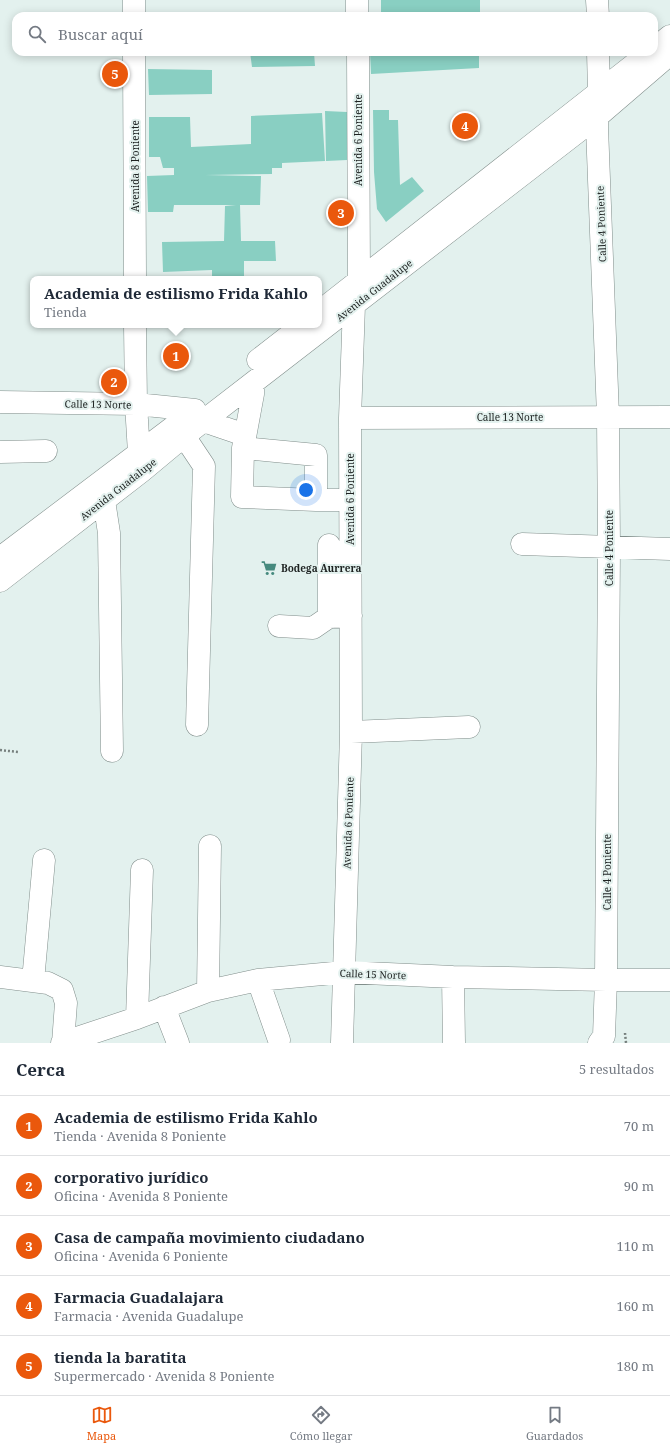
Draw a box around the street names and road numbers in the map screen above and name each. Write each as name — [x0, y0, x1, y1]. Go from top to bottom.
street label: Avenida 6 Poniente — [351, 94, 365, 186]
street label: Avenida 8 Poniente — [128, 120, 142, 212]
street label: Calle 4 Poniente — [593, 186, 609, 262]
street label: Avenida Guadalupe — [333, 256, 415, 324]
street label: Calle 13 Norte — [65, 396, 131, 412]
street label: Calle 13 Norte — [477, 410, 543, 424]
street label: Avenida 6 Poniente — [343, 453, 357, 545]
street label: Avenida Guadalupe — [77, 455, 159, 523]
street label: Calle 4 Poniente — [602, 510, 616, 586]
street label: Avenida 6 Poniente — [339, 777, 357, 869]
street label: Calle 4 Poniente — [600, 834, 614, 910]
street label: Calle 15 Norte — [339, 966, 407, 982]

